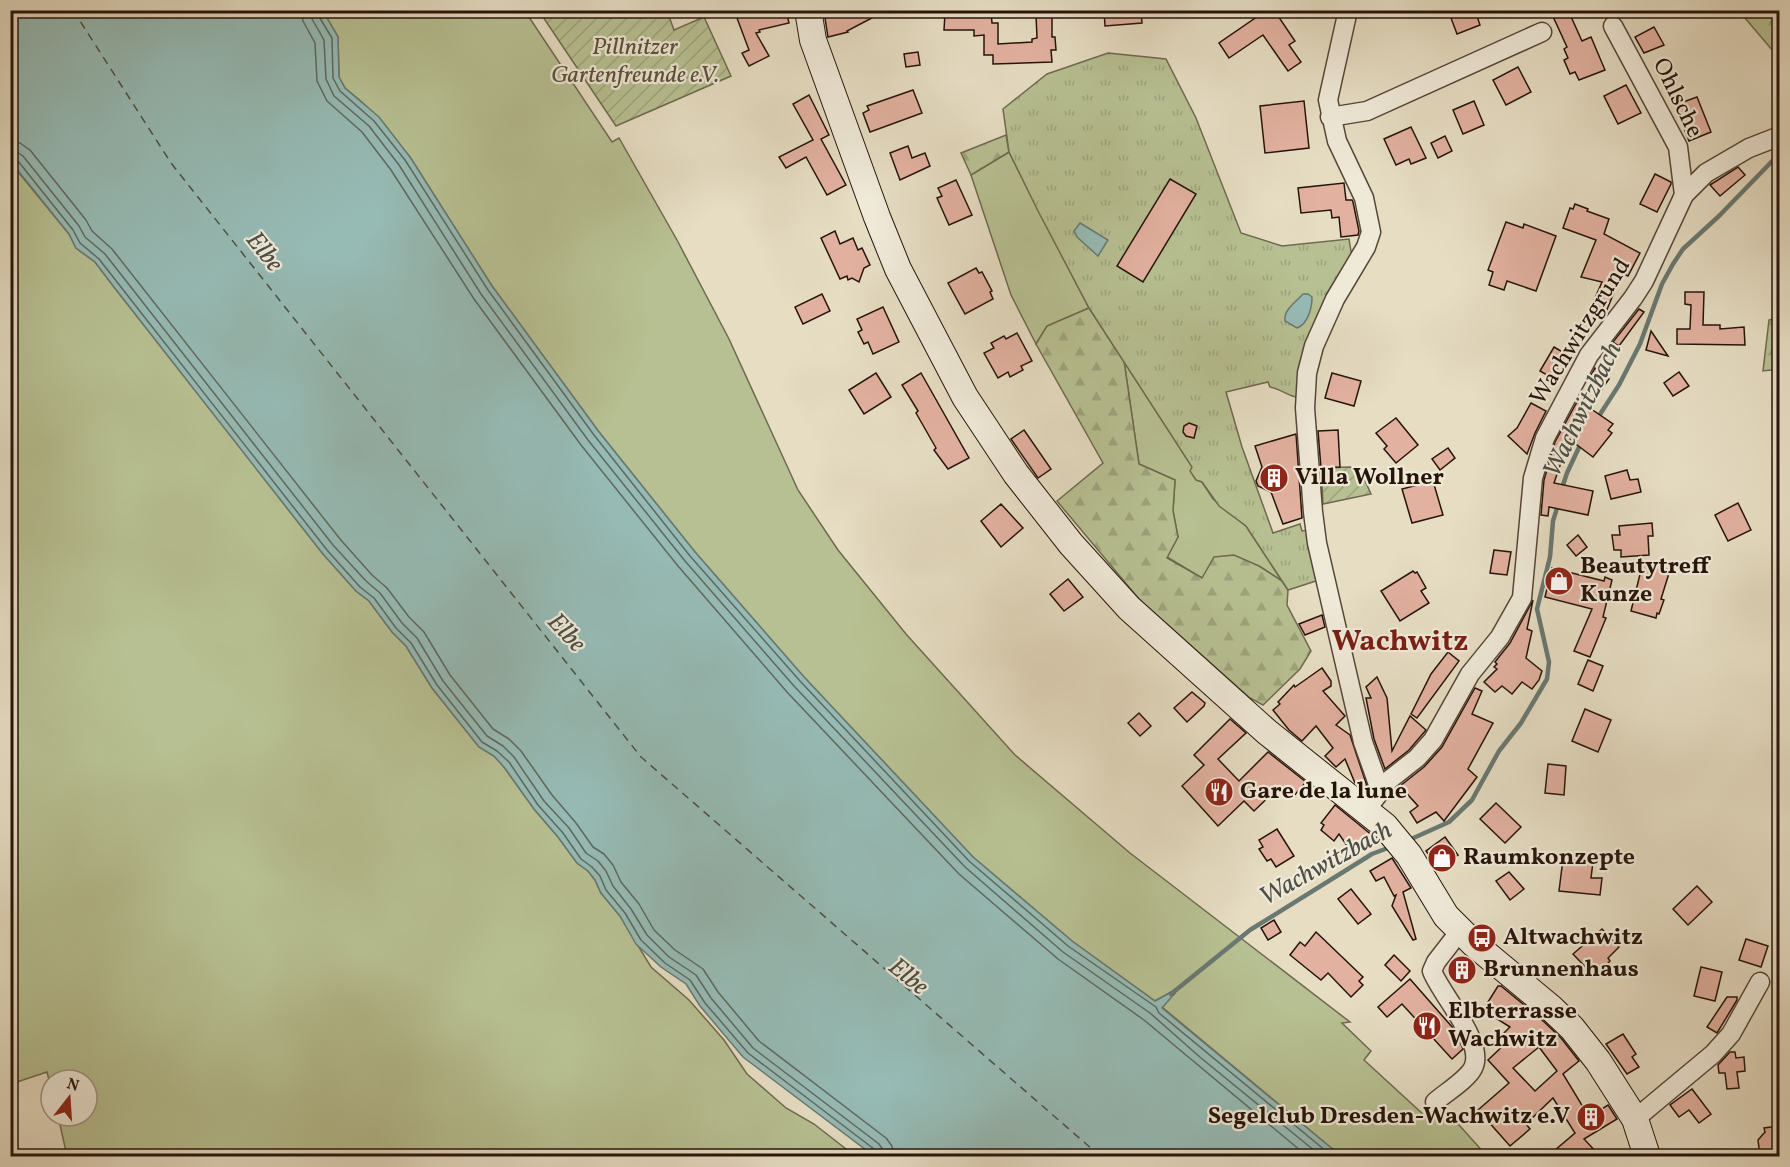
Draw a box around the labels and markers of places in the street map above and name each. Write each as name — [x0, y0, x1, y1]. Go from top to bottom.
place label: Villa Wollner — [1295, 461, 1444, 495]
building icon: Villa Wollner — [1258, 462, 1290, 494]
place label: Beautytreff Kunze — [1580, 550, 1711, 612]
shop icon: Beautytreff Kunze — [1543, 565, 1575, 597]
place label: Gare de la lune — [1240, 775, 1407, 809]
restaurant icon: Gare de la lune — [1203, 776, 1235, 808]
place label: Raumkonzepte — [1463, 841, 1635, 875]
shop icon: Raumkonzepte — [1426, 842, 1458, 874]
place label: Altwachwitz — [1503, 921, 1643, 955]
bus stop icon: Altwachwitz — [1466, 922, 1498, 954]
place label: Brunnenhaus — [1483, 953, 1639, 987]
building icon: Brunnenhaus — [1446, 954, 1478, 986]
place label: Elbterrasse Wachwitz — [1448, 995, 1577, 1057]
restaurant icon: Elbterrasse Wachwitz — [1411, 1010, 1443, 1042]
place label: Segelclub Dresden-Wachwitz e.V — [1208, 1100, 1570, 1134]
building icon: Segelclub Dresden-Wachwitz e.V — [1575, 1101, 1607, 1133]

